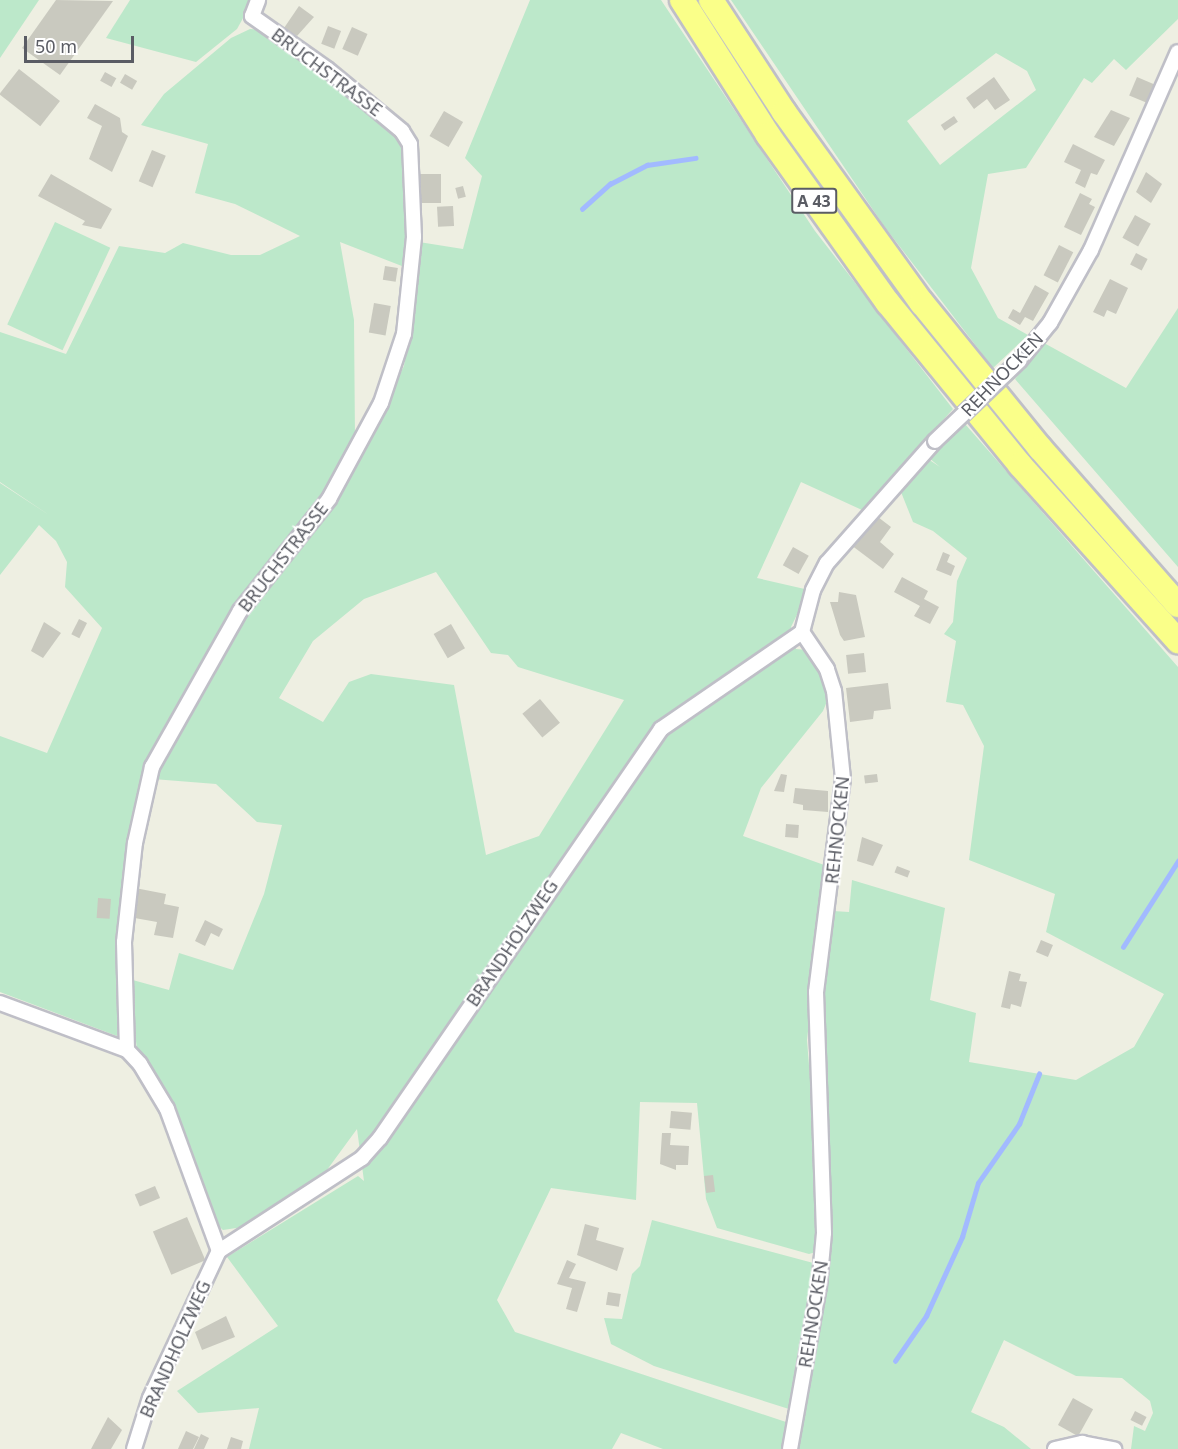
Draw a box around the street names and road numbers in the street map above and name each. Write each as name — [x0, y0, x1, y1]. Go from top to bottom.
street label: BRUCHSTRASSE — [267, 23, 387, 121]
road number: A 43 — [790, 188, 838, 214]
street label: REHNOCKEN — [957, 327, 1047, 421]
street label: BRUCHSTRASSE — [234, 498, 332, 616]
street label: REHNOCKEN — [821, 775, 853, 885]
street label: BRANDHOLZWEG — [462, 876, 562, 1010]
street label: REHNOCKEN — [794, 1259, 832, 1369]
street label: BRANDHOLZWEG — [135, 1277, 215, 1421]

